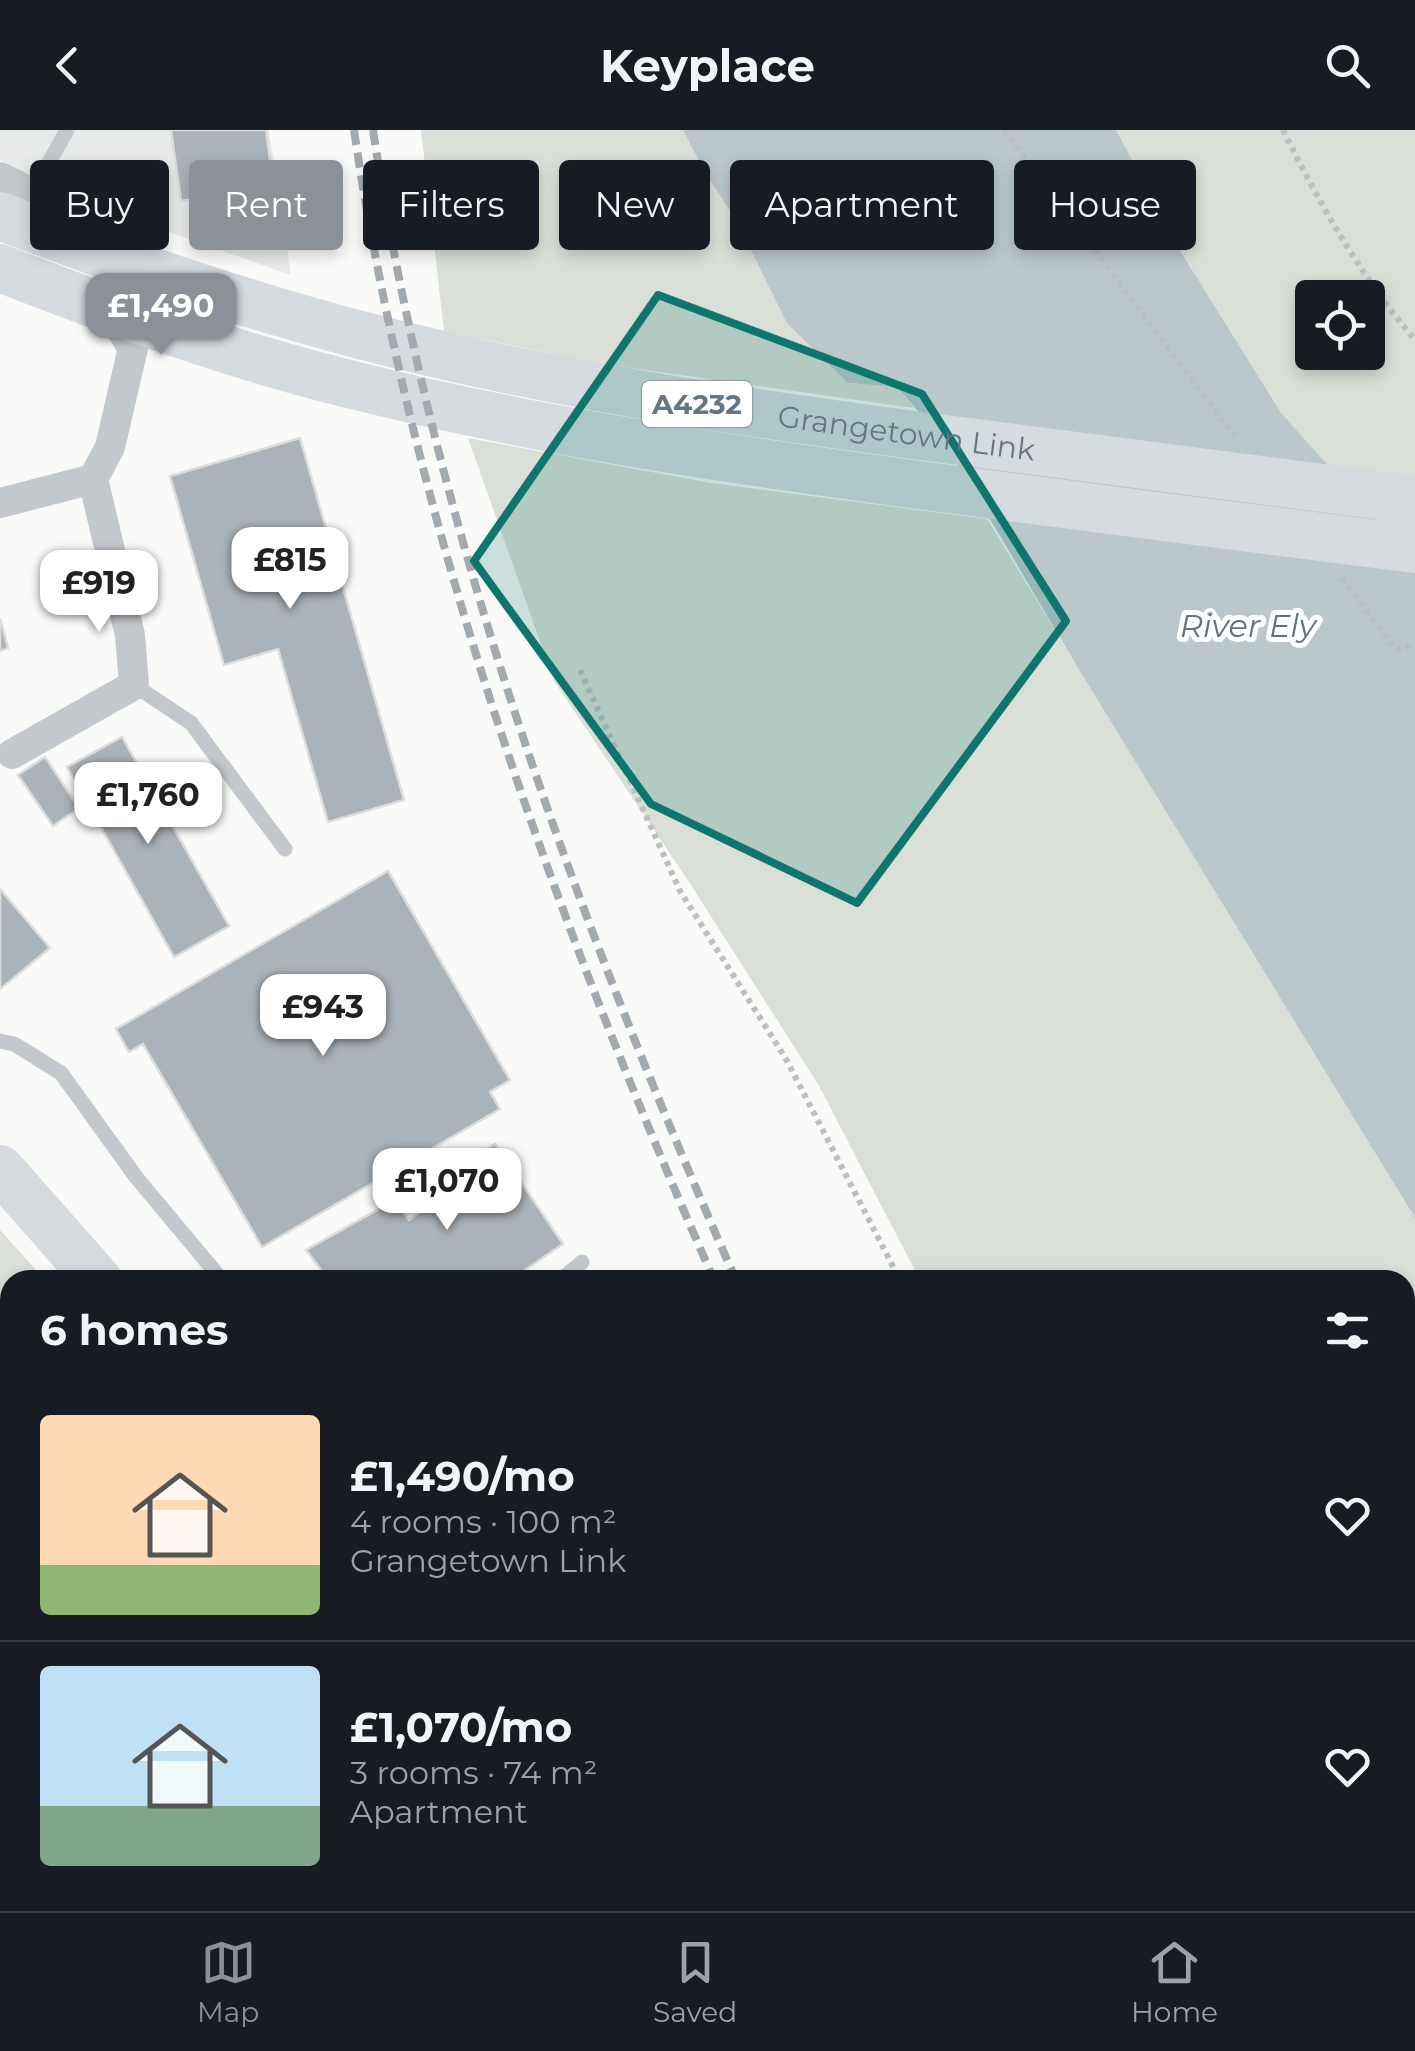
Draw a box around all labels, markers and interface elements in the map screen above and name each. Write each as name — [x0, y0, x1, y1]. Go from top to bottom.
icon: back — [40, 38, 95, 93]
text: Keyplace — [600, 38, 815, 93]
icon: search — [1320, 38, 1375, 93]
chip: Buy — [30, 160, 169, 250]
chip: Rent — [189, 160, 343, 250]
chip: Filters — [363, 160, 539, 250]
chip: New — [559, 160, 710, 250]
chip: Apartment — [730, 160, 994, 250]
chip: House — [1014, 160, 1196, 250]
pin: £1,490 — [80, 273, 242, 358]
map controls — [1295, 280, 1385, 370]
button: locate — [1295, 280, 1385, 370]
text: £1,490 — [108, 286, 214, 325]
road number: A4232 — [642, 381, 752, 427]
street label: Grangetown Link — [775, 397, 1037, 469]
pin: £815 — [231, 527, 349, 612]
text: £815 — [253, 540, 327, 579]
pin: £919 — [40, 550, 158, 635]
text: £919 — [62, 563, 136, 602]
water label: River Ely — [1180, 606, 1319, 645]
pin: £1,760 — [67, 762, 229, 847]
text: £1,760 — [96, 775, 200, 814]
pin: £943 — [264, 974, 382, 1059]
text: £943 — [282, 987, 364, 1026]
pin: £1,070 — [366, 1148, 528, 1233]
text: £1,070 — [395, 1161, 499, 1200]
icon: filters — [1320, 1303, 1375, 1358]
text: 6 homes — [40, 1304, 228, 1356]
text: £1,490/mo — [350, 1450, 575, 1502]
icon: home — [120, 1455, 240, 1575]
icon: heart — [1320, 1488, 1375, 1543]
text: 4 rooms · 100 m² — [350, 1502, 617, 1541]
text: Grangetown Link — [350, 1541, 626, 1580]
text: £1,070/mo — [350, 1701, 572, 1753]
icon: home — [120, 1706, 240, 1826]
icon: heart — [1320, 1739, 1375, 1794]
text: 3 rooms · 74 m² — [350, 1753, 597, 1792]
text: Apartment — [350, 1792, 528, 1831]
tab: Map — [197, 1935, 259, 2029]
tab: Saved — [653, 1935, 737, 2029]
tab: Home — [1131, 1935, 1218, 2029]

